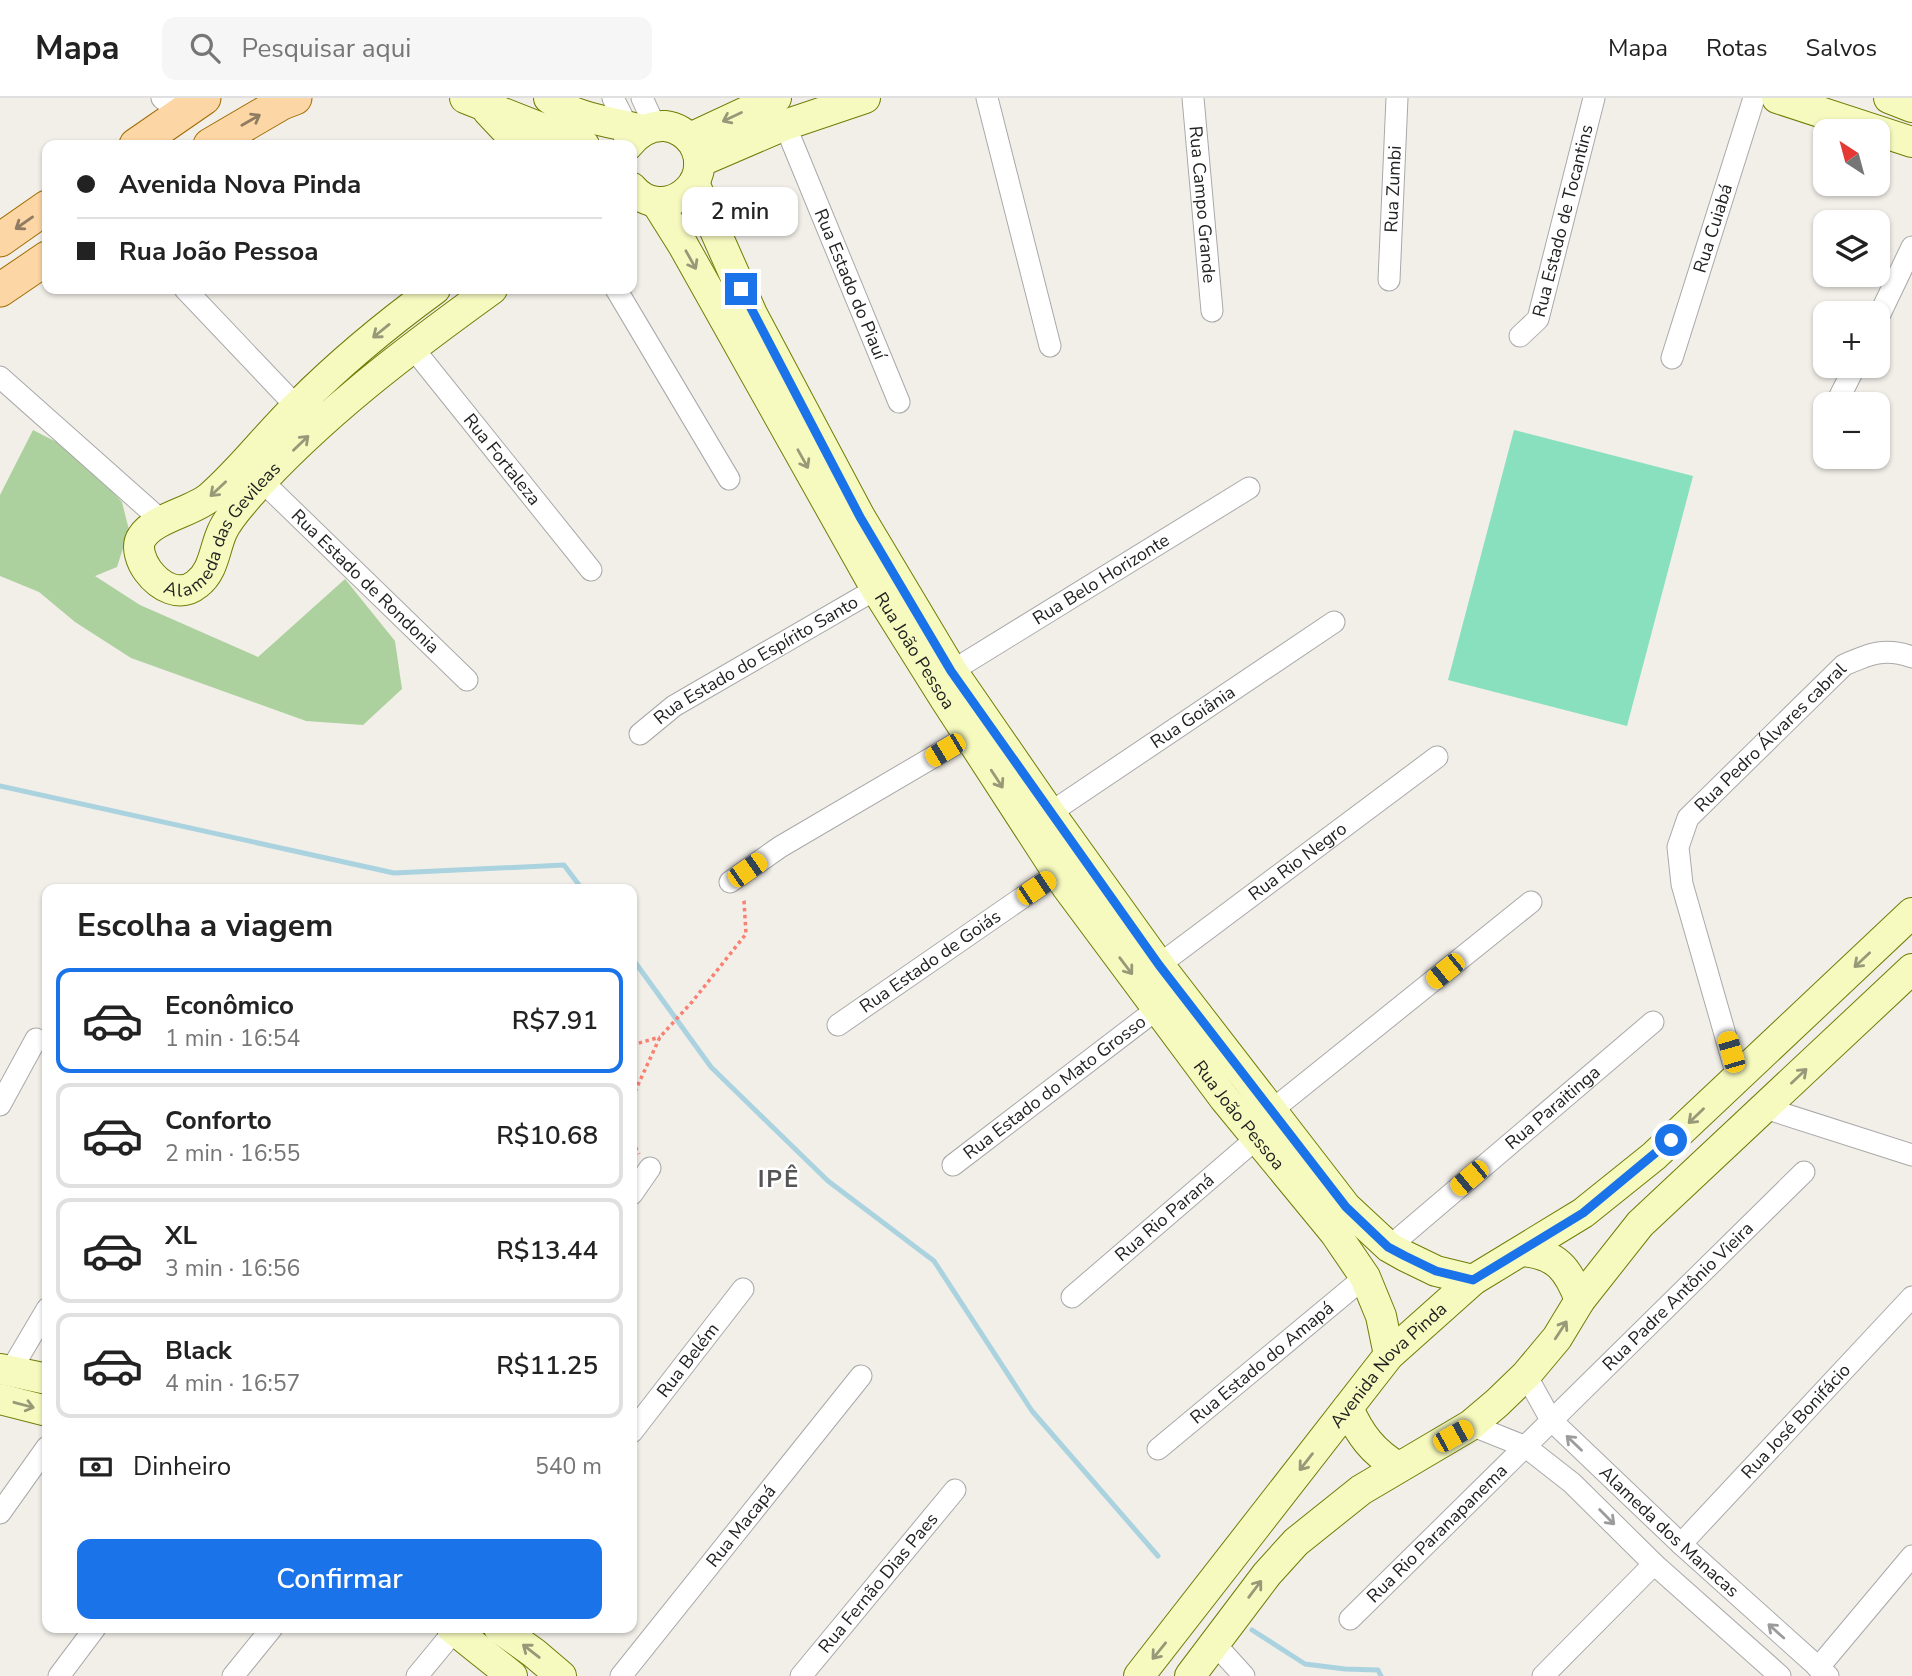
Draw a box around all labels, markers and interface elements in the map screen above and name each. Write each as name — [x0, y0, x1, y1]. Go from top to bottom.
search box — [162, 17, 652, 80]
text: Mapa — [35, 26, 120, 71]
icon: search — [186, 29, 224, 67]
text: Pesquisar aqui — [242, 31, 411, 66]
text: Mapa — [1608, 32, 1668, 64]
text: Rotas — [1706, 32, 1768, 64]
text: Salvos — [1806, 32, 1877, 64]
one-way arrow — [722, 111, 743, 124]
one-way arrow — [241, 113, 261, 127]
north arrow — [1813, 119, 1890, 196]
map controls — [1813, 119, 1890, 469]
street label: Rua Estado de Tocantins — [1527, 122, 1599, 320]
street label: Rua Campo Grande — [1184, 125, 1221, 284]
street label: Rua Zumbi — [1379, 145, 1407, 233]
text: Avenida Nova Pinda — [119, 167, 361, 202]
street label: Rua Cuiabá — [1688, 181, 1738, 276]
callout: 2 min — [683, 188, 799, 236]
text: 2 min — [711, 196, 769, 227]
street label: Rua Estado do Piauí — [809, 205, 892, 364]
button: layers — [1813, 210, 1890, 287]
one-way arrow — [15, 216, 34, 230]
text: Rua João Pessoa — [119, 234, 319, 269]
one-way arrow — [684, 250, 698, 270]
route end — [725, 273, 757, 305]
button: + — [1813, 301, 1890, 378]
one-way arrow — [373, 323, 391, 339]
button: − — [1813, 392, 1890, 469]
street label: Rua Fortaleza — [458, 408, 546, 510]
one-way arrow — [293, 435, 310, 452]
one-way arrow — [796, 448, 810, 468]
street label: Alameda das Gevileas — [161, 457, 286, 602]
one-way arrow — [209, 481, 227, 497]
street label: Rua Estado de Rondonia — [286, 504, 445, 659]
street label: Rua Belo Horizonte — [1028, 528, 1174, 630]
street label: Rua João Pessoa — [869, 588, 960, 714]
street label: Rua Estado do Espírito Santo — [649, 590, 862, 730]
street label: Rua Pedro Álvares cabral — [1689, 657, 1852, 817]
street label: Rua Goiânia — [1146, 680, 1240, 754]
car — [922, 730, 969, 770]
one-way arrow — [989, 769, 1004, 788]
street label: Rua Rio Negro — [1243, 817, 1352, 906]
car — [724, 849, 771, 891]
car — [1013, 868, 1060, 908]
text: Escolha a viagem — [77, 904, 333, 947]
street label: Rua Estado de Goiás — [855, 904, 1005, 1019]
car — [1423, 950, 1468, 992]
one-way arrow — [1853, 952, 1871, 968]
one-way arrow — [1118, 956, 1133, 975]
text: Econômico — [165, 988, 294, 1023]
icon: car — [81, 989, 144, 1052]
text: R$7.91 — [512, 1003, 598, 1038]
street label: Rua Estado do Mato Grosso — [958, 1010, 1151, 1165]
text: 1 min · 16:54 — [165, 1023, 300, 1054]
car — [1716, 1029, 1747, 1075]
street label: Rua João Pessoa — [1188, 1055, 1290, 1175]
street label: Rua Paraitinga — [1500, 1060, 1605, 1155]
one-way arrow — [1790, 1067, 1807, 1084]
text: Conforto — [165, 1103, 272, 1138]
icon: car — [81, 1104, 144, 1167]
one-way arrow — [1688, 1107, 1705, 1124]
text: R$10.68 — [496, 1118, 598, 1153]
route start — [1655, 1124, 1687, 1156]
text: 2 min · 16:55 — [165, 1138, 300, 1169]
car — [1447, 1156, 1492, 1200]
district label: IPÊ — [758, 1163, 800, 1195]
street label: Rua Rio Paraná — [1110, 1168, 1219, 1267]
street label: Rua Padre Antônio Vieira — [1597, 1217, 1758, 1376]
text: XL — [165, 1218, 197, 1253]
icon: car — [81, 1219, 144, 1282]
text: R$13.44 — [496, 1233, 598, 1268]
text: 3 min · 16:56 — [165, 1253, 300, 1284]
street label: Rua Estado do Amapá — [1185, 1296, 1339, 1429]
street label: Avenida Nova Pinda — [1325, 1297, 1452, 1433]
street label: Rua Belém — [651, 1318, 724, 1402]
one-way arrow — [1554, 1321, 1568, 1341]
text: Black — [165, 1333, 232, 1368]
icon: car — [81, 1334, 144, 1397]
text: R$11.25 — [496, 1348, 598, 1383]
street label: Rua José Bonifácio — [1736, 1358, 1856, 1484]
text: 4 min · 16:57 — [165, 1368, 300, 1399]
one-way arrow — [12, 1399, 34, 1412]
car — [1430, 1417, 1477, 1455]
one-way arrow — [1566, 1434, 1583, 1451]
icon: cash — [77, 1448, 115, 1486]
text: Dinheiro — [133, 1449, 231, 1484]
text: 540 m — [535, 1451, 602, 1482]
one-way arrow — [1298, 1452, 1313, 1471]
street label: Rua Rio Paranapanema — [1361, 1459, 1512, 1608]
street label: Alameda dos Manacas — [1594, 1460, 1744, 1603]
street label: Rua Macapá — [701, 1480, 781, 1572]
street label: Rua Fernão Dias Paes — [813, 1508, 943, 1658]
one-way arrow — [1598, 1508, 1615, 1525]
button: Confirmar — [77, 1539, 602, 1619]
one-way arrow — [1248, 1581, 1263, 1599]
one-way arrow — [1767, 1623, 1785, 1639]
one-way arrow — [1152, 1641, 1167, 1659]
one-way arrow — [522, 1643, 540, 1658]

